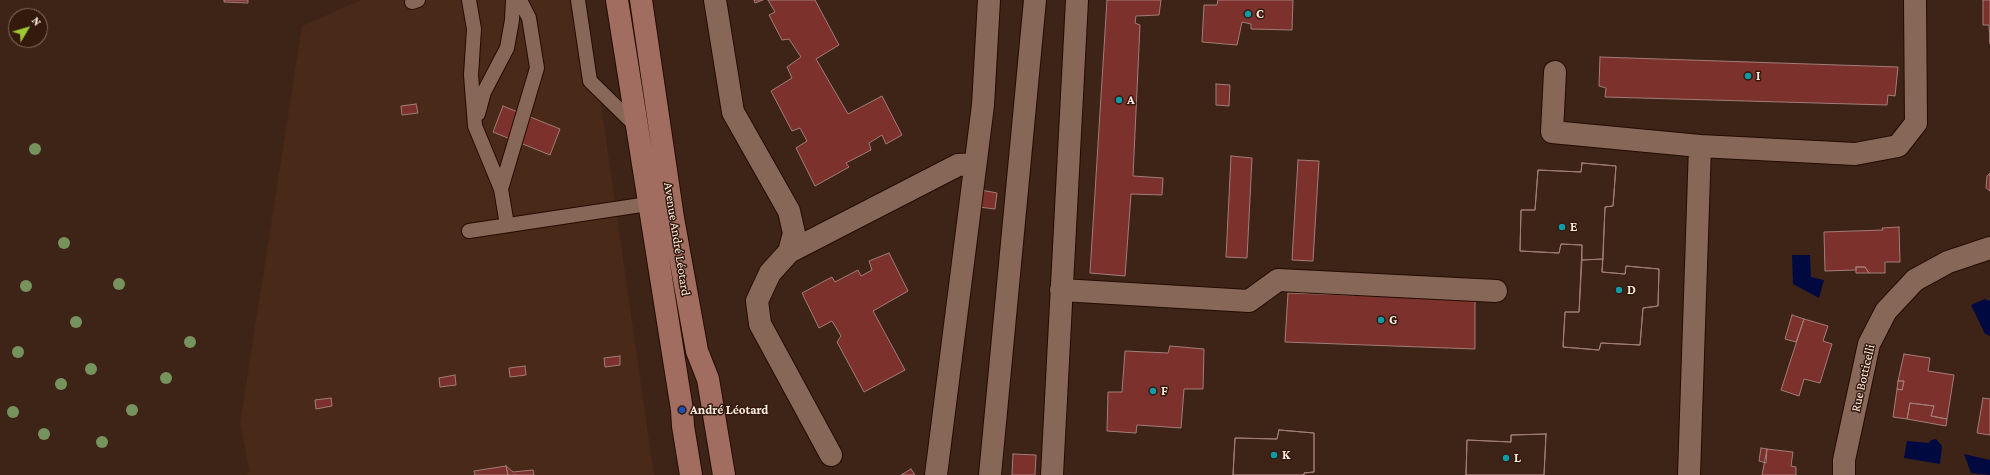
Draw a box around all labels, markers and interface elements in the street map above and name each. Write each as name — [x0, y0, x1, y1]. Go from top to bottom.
place label: C — [1256, 6, 1264, 22]
north arrow — [8, 8, 48, 48]
marker: C — [1243, 9, 1253, 19]
text: N — [30, 15, 44, 28]
place label: I — [1756, 68, 1760, 84]
marker: I — [1743, 71, 1753, 81]
place label: A — [1127, 92, 1135, 108]
marker: A — [1114, 95, 1124, 105]
street label: Avenue André Léotard — [660, 181, 694, 297]
place label: E — [1570, 219, 1577, 235]
marker: E — [1557, 222, 1567, 232]
place label: D — [1627, 282, 1636, 298]
marker: D — [1614, 285, 1624, 295]
place label: G — [1389, 312, 1397, 328]
marker: G — [1376, 315, 1386, 325]
street label: Rue Botticelli — [1848, 343, 1878, 413]
place label: F — [1161, 383, 1168, 399]
marker: F — [1148, 386, 1158, 396]
place label: André Léotard — [690, 402, 768, 418]
marker: André Léotard — [677, 405, 687, 415]
place label: K — [1282, 447, 1290, 463]
marker: K — [1269, 450, 1279, 460]
place label: L — [1514, 450, 1521, 466]
marker: L — [1501, 453, 1511, 463]

